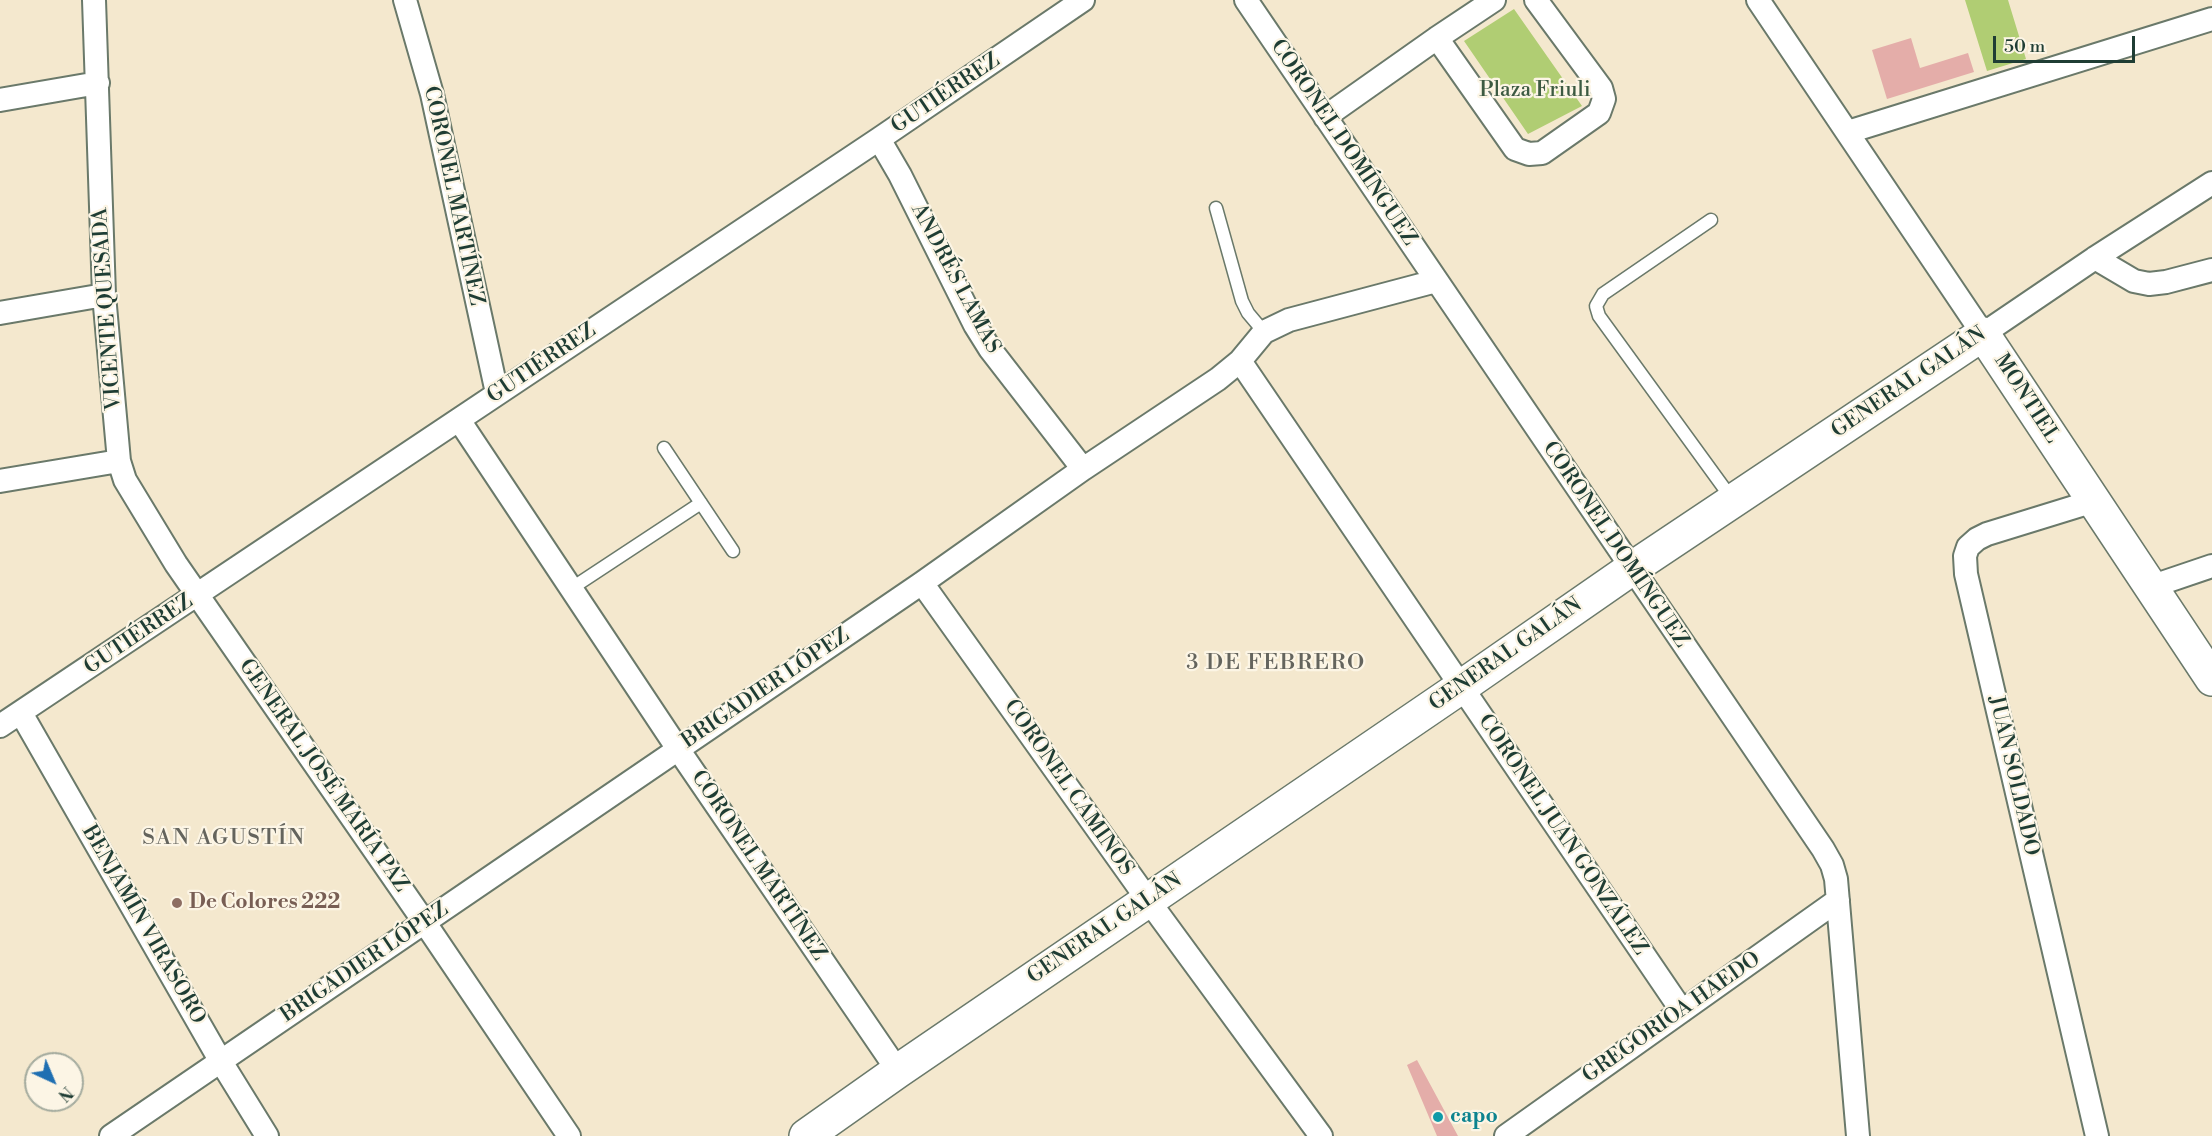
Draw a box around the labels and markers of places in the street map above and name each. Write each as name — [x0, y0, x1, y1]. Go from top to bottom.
place label: De Colores 222 — [189, 890, 340, 916]
marker: De Colores 222 — [170, 896, 184, 910]
place label: capo — [1450, 1104, 1498, 1130]
marker: capo — [1431, 1110, 1445, 1124]

